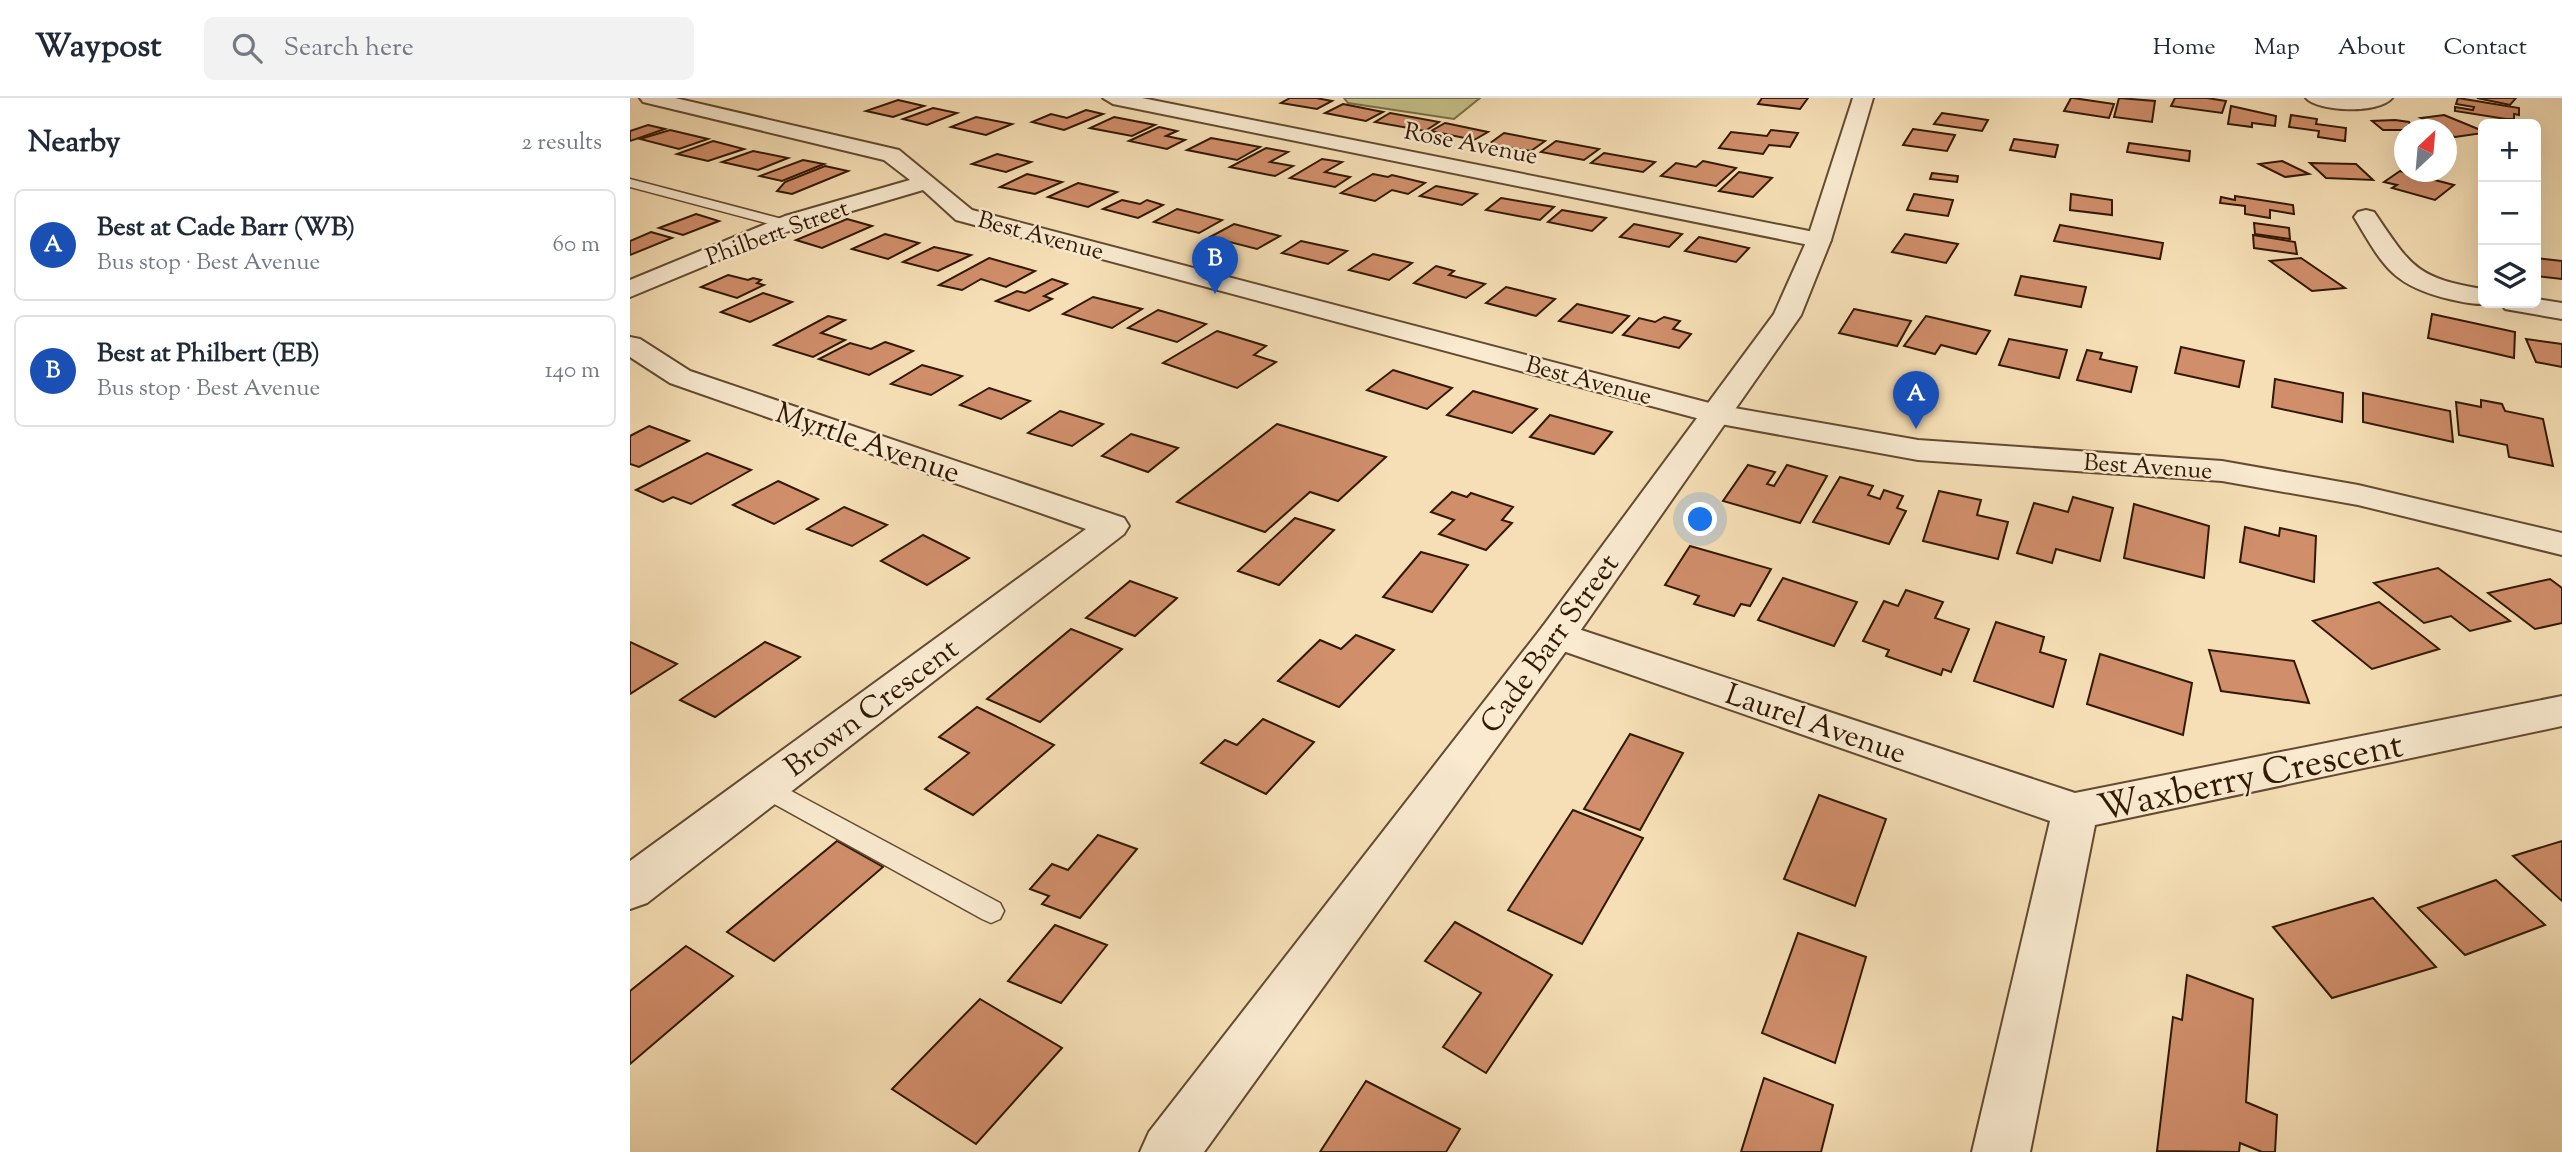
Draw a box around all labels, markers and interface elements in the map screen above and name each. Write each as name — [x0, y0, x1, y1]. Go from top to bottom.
search box — [204, 17, 694, 80]
text: Waypost — [35, 24, 162, 72]
icon: search — [228, 29, 266, 67]
text: Search here — [284, 30, 414, 67]
text: Home — [2153, 31, 2216, 65]
text: Map — [2254, 31, 2300, 65]
text: About — [2338, 31, 2405, 65]
text: Contact — [2443, 31, 2527, 65]
street label: Rose Avenue — [1401, 115, 1540, 175]
north arrow — [2394, 119, 2457, 182]
map controls — [2478, 119, 2541, 308]
button: + — [2478, 119, 2541, 182]
text: Nearby — [28, 122, 120, 165]
text: 2 results — [522, 127, 602, 160]
button: − — [2478, 182, 2541, 245]
street label: Philbert Street — [701, 192, 854, 275]
street label: Best Avenue — [974, 204, 1107, 270]
text: Best at Cade Barr (WB) — [97, 210, 355, 247]
text: A — [44, 229, 62, 262]
text: 60 m — [552, 229, 600, 262]
pin: B — [1192, 236, 1238, 294]
button: layers — [2478, 245, 2541, 308]
text: Bus stop · Best Avenue — [97, 247, 320, 280]
text: Best at Philbert (EB) — [97, 336, 320, 373]
street label: Best Avenue — [1522, 349, 1655, 415]
text: B — [46, 355, 60, 388]
text: 140 m — [545, 355, 600, 388]
pin: A — [1893, 371, 1939, 429]
text: Bus stop · Best Avenue — [97, 373, 320, 406]
street label: Myrtle Avenue — [769, 393, 965, 496]
street label: Best Avenue — [2082, 447, 2214, 489]
your location — [1683, 502, 1717, 536]
street label: Cade Barr Street — [1471, 546, 1631, 743]
street label: Brown Crescent — [776, 629, 969, 789]
street label: Laurel Avenue — [1719, 674, 1911, 776]
street label: Waxberry Crescent — [2093, 720, 2409, 838]

